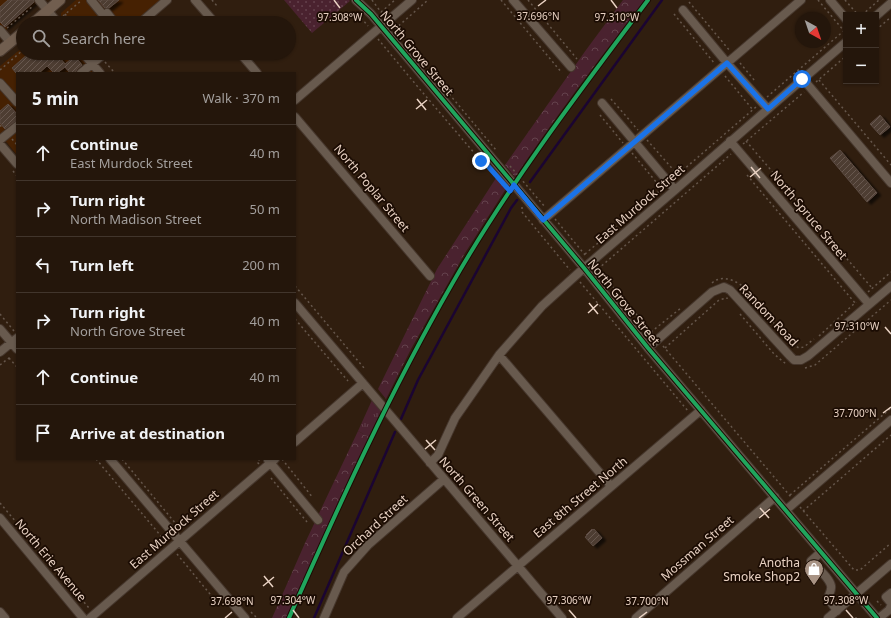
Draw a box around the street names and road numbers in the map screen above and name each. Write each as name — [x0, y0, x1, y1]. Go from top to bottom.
street label: North Grove Street — [376, 7, 458, 100]
street label: North Poplar Street — [330, 141, 414, 236]
street label: East Murdock Street — [592, 160, 689, 248]
street label: North Spruce Street — [767, 167, 852, 264]
street label: North Grove Street — [584, 255, 664, 349]
street label: Random Road — [736, 280, 802, 350]
street label: North Green Street — [435, 453, 519, 546]
street label: East 8th Street North — [529, 453, 631, 541]
street label: East Murdock Street — [126, 485, 223, 573]
street label: Orchard Street — [339, 490, 412, 559]
street label: Mossman Street — [657, 511, 738, 584]
street label: North Erie Avenue — [11, 515, 91, 605]

